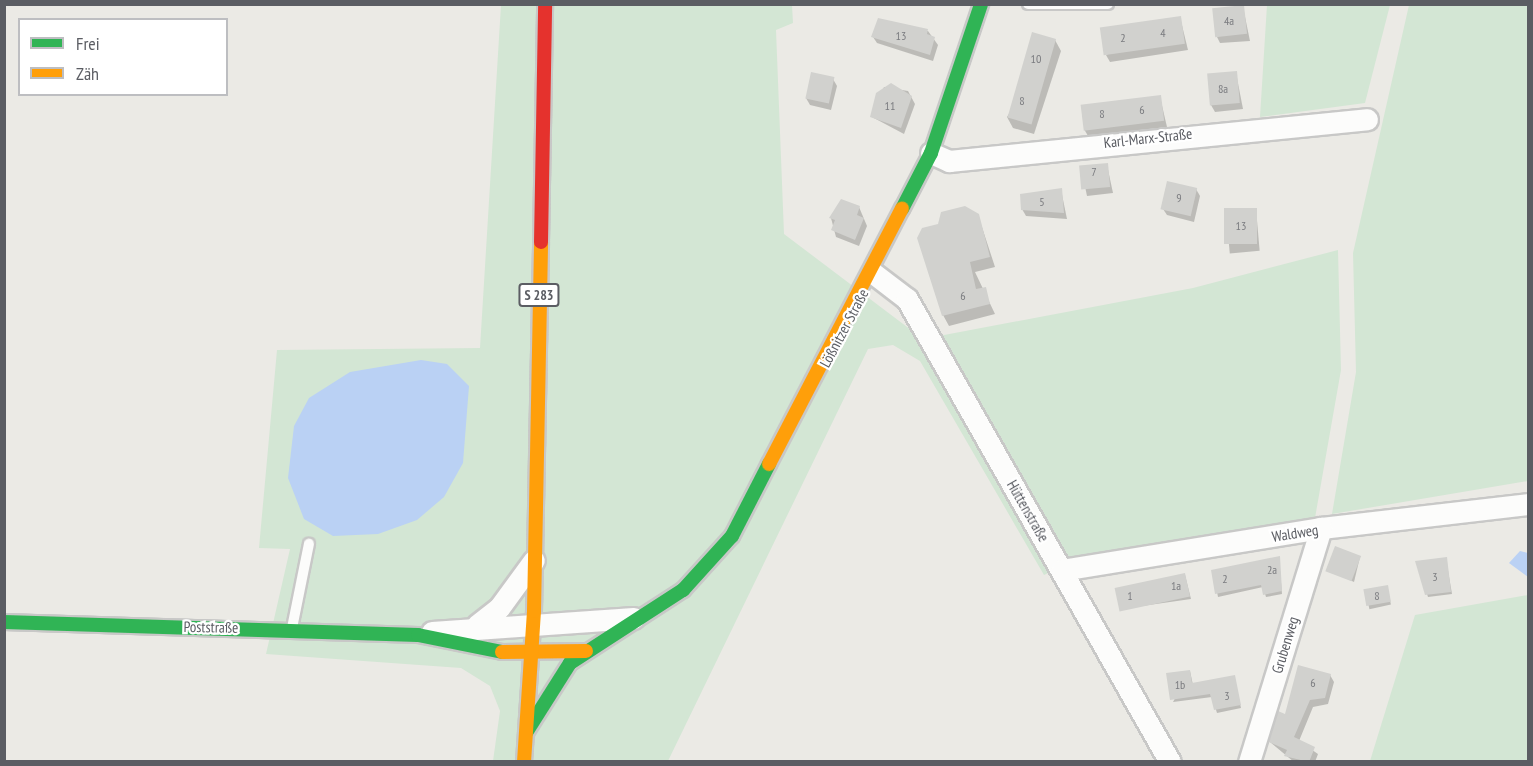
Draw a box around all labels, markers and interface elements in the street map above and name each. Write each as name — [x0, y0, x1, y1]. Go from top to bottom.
house number: 4a — [1224, 14, 1234, 28]
legend — [18, 18, 228, 96]
house number: 4 — [1160, 26, 1166, 40]
house number: 13 — [896, 29, 906, 43]
house number: 2 — [1120, 31, 1126, 45]
text: Frei — [76, 32, 100, 55]
house number: 10 — [1031, 52, 1041, 66]
text: Zäh — [76, 62, 99, 85]
house number: 8a — [1218, 82, 1228, 96]
house number: 8 — [1019, 94, 1025, 108]
house number: 11 — [885, 99, 895, 113]
house number: 6 — [1139, 103, 1145, 117]
house number: 8 — [1099, 107, 1105, 121]
street label: Karl-Marx-Straße — [1103, 124, 1193, 152]
house number: 7 — [1091, 165, 1097, 179]
house number: 9 — [1176, 191, 1182, 205]
house number: 5 — [1039, 195, 1045, 209]
house number: 13 — [1236, 219, 1246, 233]
road number: S 283 — [518, 284, 560, 306]
street label: Lößnitzer Straße — [816, 286, 872, 370]
house number: 6 — [960, 289, 966, 303]
street label: Hüttenstraße — [1003, 477, 1053, 545]
street label: Waldweg — [1270, 520, 1320, 546]
house number: 2a — [1267, 563, 1277, 577]
house number: 3 — [1432, 570, 1438, 584]
house number: 2 — [1222, 572, 1228, 586]
house number: 1a — [1171, 579, 1181, 593]
house number: 1 — [1127, 589, 1133, 603]
house number: 8 — [1374, 589, 1380, 603]
street label: Grubenweg — [1268, 614, 1302, 676]
street label: Poststraße — [183, 618, 239, 636]
house number: 6 — [1310, 676, 1316, 690]
house number: 1b — [1175, 678, 1185, 692]
house number: 3 — [1224, 689, 1230, 703]

